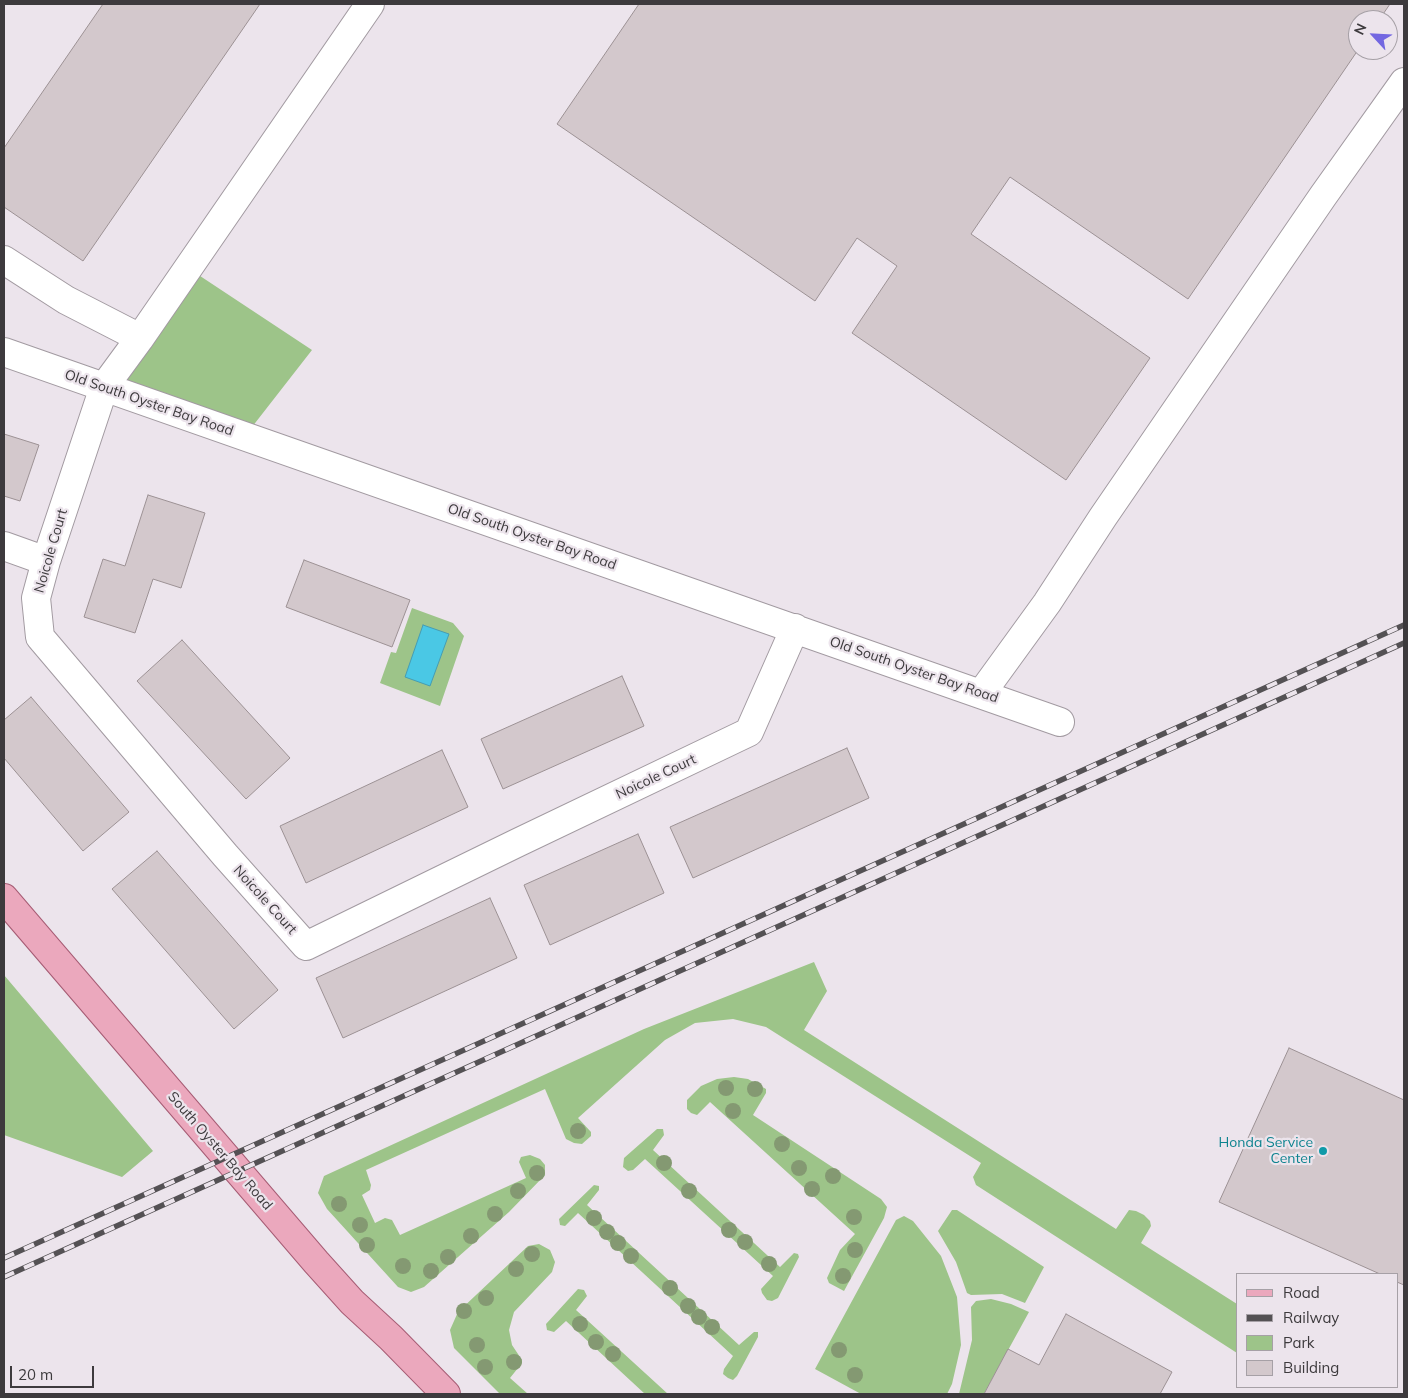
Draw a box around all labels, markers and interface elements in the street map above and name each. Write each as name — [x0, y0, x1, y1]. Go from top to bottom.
north arrow — [1348, 10, 1398, 60]
text: N — [1350, 20, 1371, 38]
street label: Old South Oyster Bay Road — [63, 366, 235, 440]
street label: Old South Oyster Bay Road — [446, 500, 618, 574]
street label: Noicole Court — [31, 507, 71, 595]
street label: Old South Oyster Bay Road — [828, 633, 1000, 707]
street label: Noicole Court — [613, 751, 699, 803]
street label: Noicole Court — [230, 862, 300, 938]
street label: South Oyster Bay Road — [164, 1089, 276, 1213]
place label: Honda Service Center — [1219, 1135, 1313, 1168]
marker: Honda Service Center — [1317, 1145, 1329, 1157]
legend — [1236, 1273, 1398, 1388]
text: Road — [1283, 1283, 1320, 1302]
text: Railway — [1283, 1308, 1339, 1327]
text: Park — [1283, 1333, 1315, 1352]
scale bar — [12, 1356, 96, 1388]
text: Building — [1283, 1358, 1339, 1377]
text: 20 m — [18, 1365, 53, 1384]

